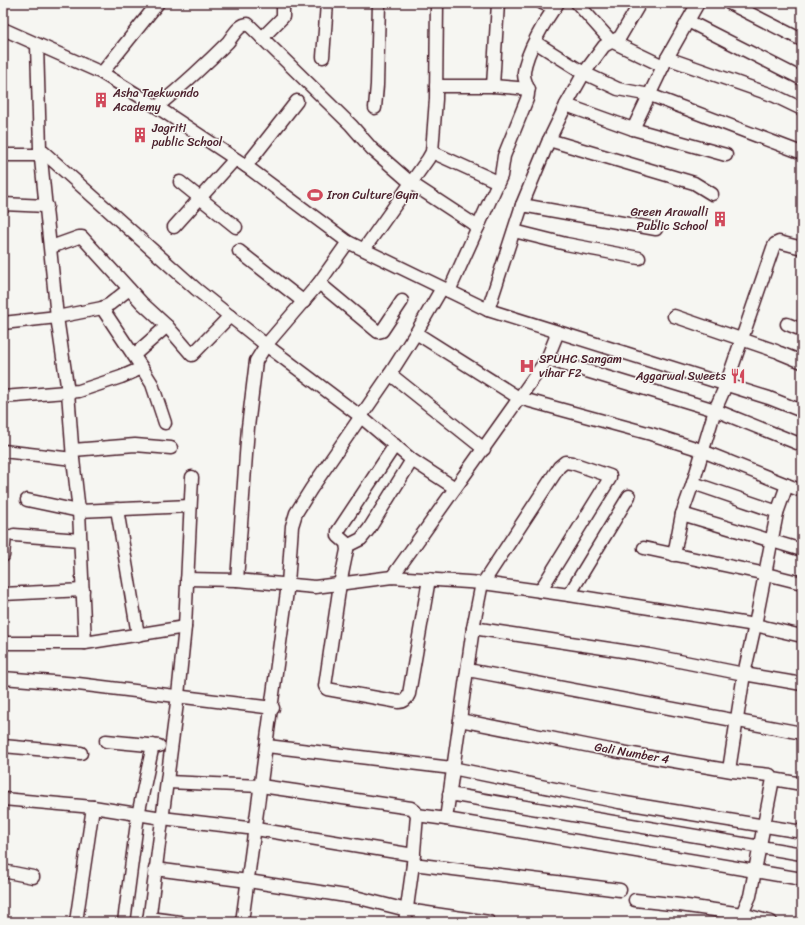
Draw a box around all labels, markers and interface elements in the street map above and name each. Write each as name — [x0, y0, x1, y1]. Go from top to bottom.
place label: Asha Taekwondo Academy — [112, 82, 199, 118]
building icon: Asha Taekwondo Academy — [92, 91, 110, 109]
place label: Jagriti public School — [151, 117, 223, 153]
building icon: Jagriti public School — [131, 126, 149, 144]
place label: Iron Culture Gym — [326, 184, 418, 206]
sports icon: Iron Culture Gym — [306, 186, 324, 204]
place label: Green Arawalli Public School — [630, 201, 709, 237]
building icon: Green Arawalli Public School — [711, 210, 729, 228]
place label: SPUHC Sangam vihar F2 — [539, 348, 622, 384]
hospital icon: SPUHC Sangam vihar F2 — [518, 357, 536, 375]
place label: Aggarwal Sweets — [635, 365, 726, 387]
restaurant icon: Aggarwal Sweets — [729, 367, 747, 385]
street label: Gali Number 4 — [593, 736, 672, 770]

